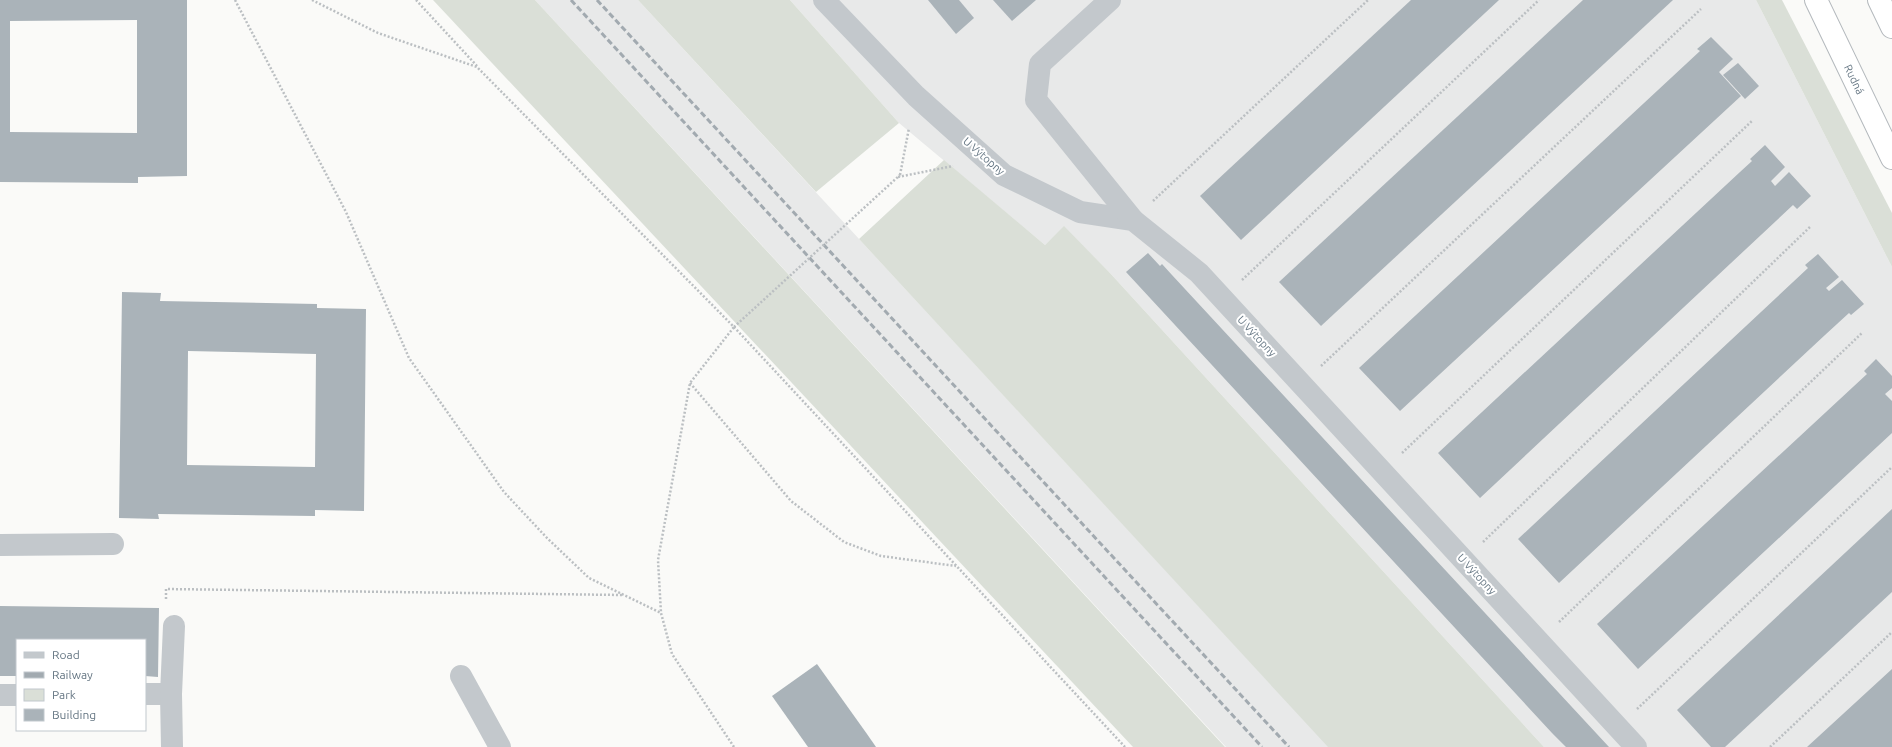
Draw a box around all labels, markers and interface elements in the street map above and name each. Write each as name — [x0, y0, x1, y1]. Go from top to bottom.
street label: Rudná — [1842, 63, 1866, 96]
street label: U Výtopny — [961, 135, 1008, 178]
street label: U Výtopny — [1235, 313, 1279, 359]
street label: U Výtopny — [1455, 551, 1499, 597]
legend — [16, 639, 146, 731]
text: Road — [52, 648, 80, 661]
text: Railway — [52, 668, 93, 681]
text: Park — [52, 688, 76, 701]
text: Building — [52, 708, 96, 721]

